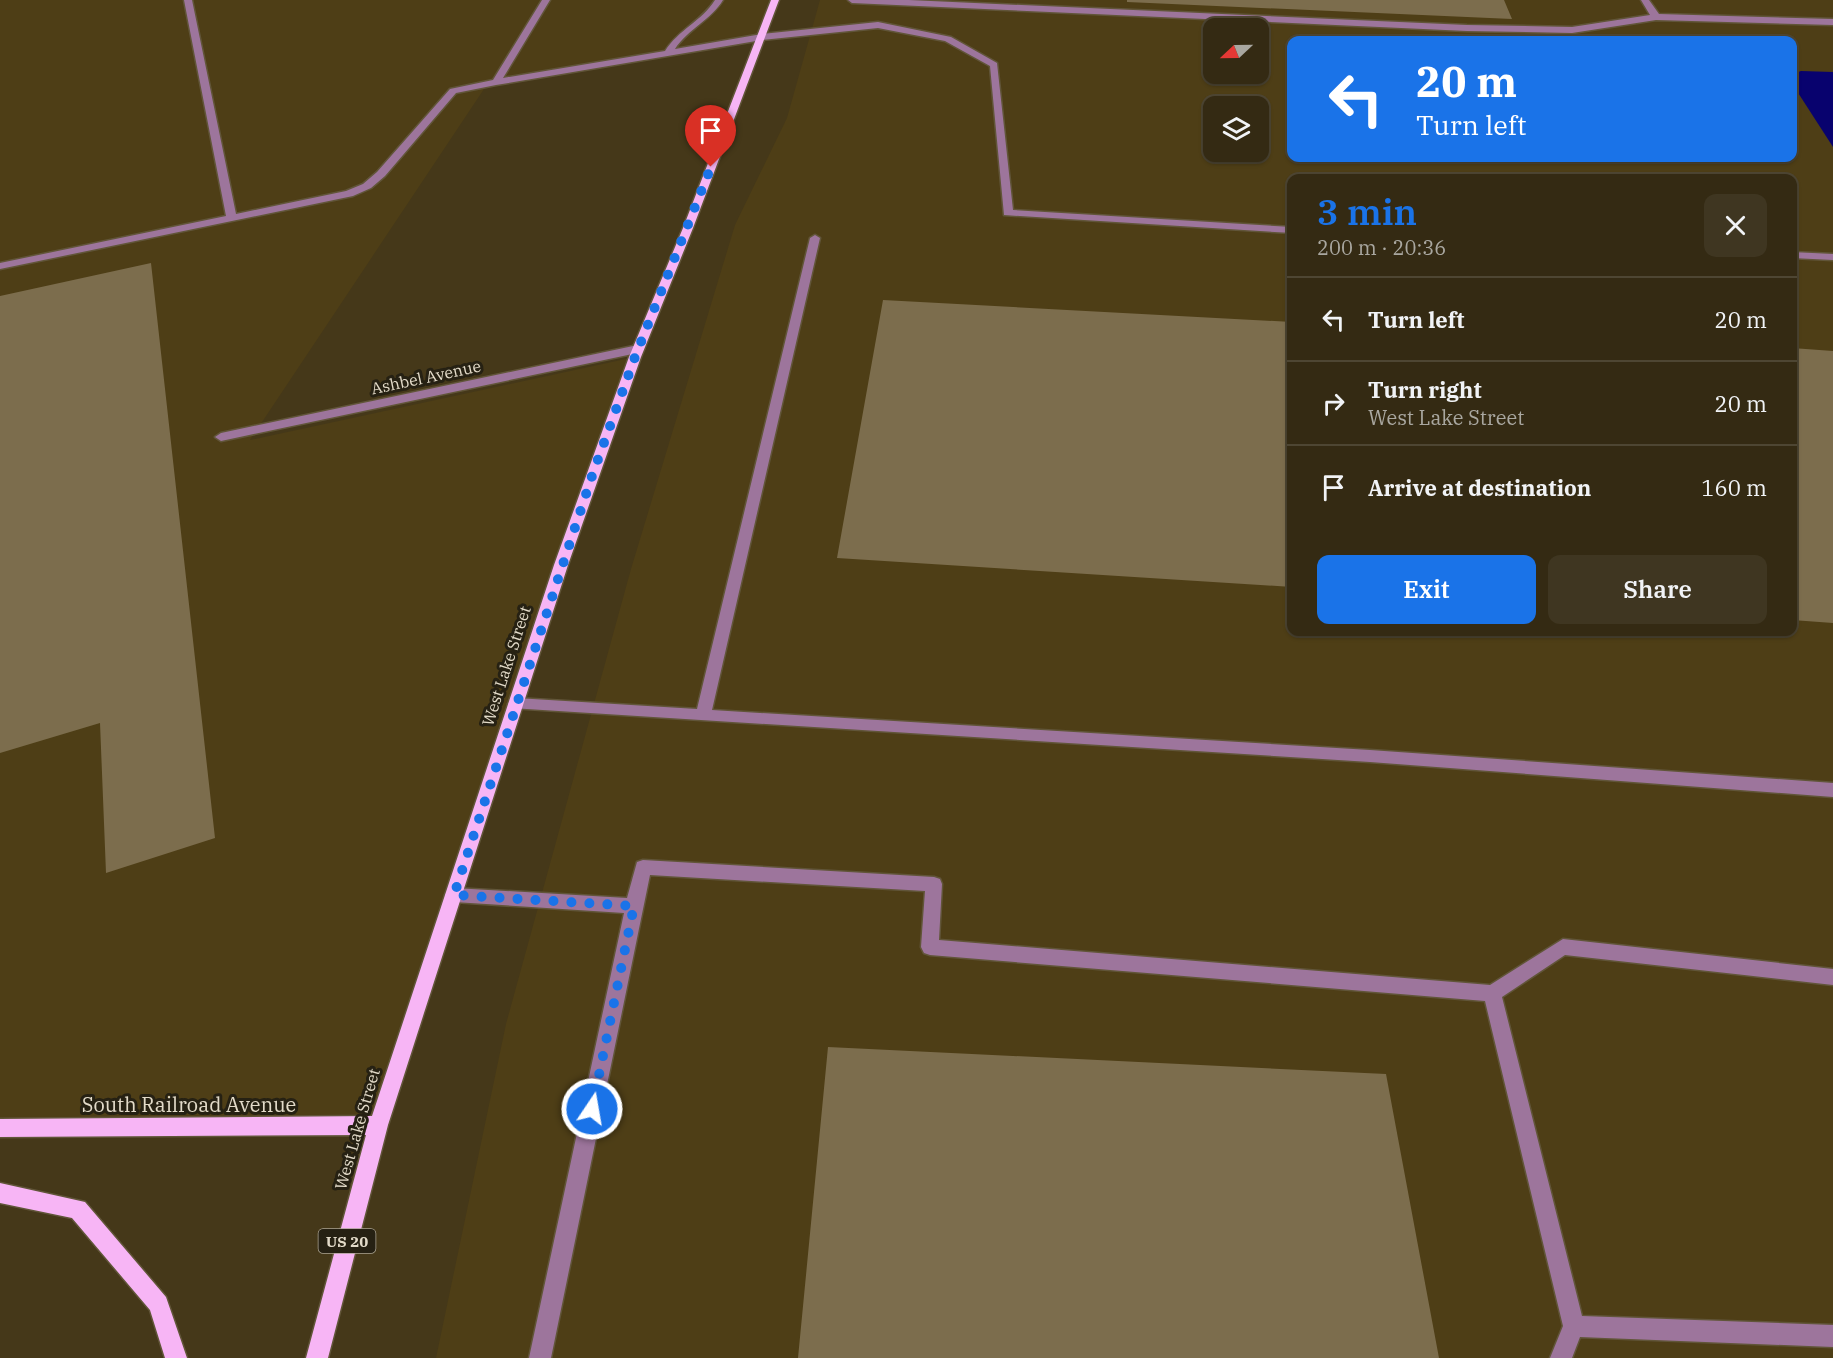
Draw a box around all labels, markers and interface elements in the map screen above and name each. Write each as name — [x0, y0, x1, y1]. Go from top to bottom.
north arrow — [1203, 18, 1269, 84]
map controls — [1203, 18, 1269, 162]
text: 20 m — [1416, 54, 1517, 109]
icon: left — [1317, 60, 1395, 138]
button: layers — [1203, 96, 1269, 162]
pin — [685, 105, 736, 167]
text: Turn left — [1416, 107, 1527, 142]
icon: arrive — [694, 114, 727, 147]
text: 3 min — [1317, 188, 1417, 235]
button: close — [1704, 194, 1767, 257]
text: 200 m · 20:36 — [1317, 234, 1446, 261]
icon: left — [1317, 303, 1350, 336]
text: Turn left — [1368, 305, 1464, 334]
text: 20 m — [1715, 305, 1767, 334]
street label: Ashbel Avenue — [369, 356, 483, 398]
text: Turn right — [1368, 375, 1482, 404]
icon: right — [1317, 387, 1350, 420]
text: 20 m — [1715, 389, 1767, 418]
text: West Lake Street — [1368, 404, 1524, 431]
icon: arrive — [1317, 471, 1350, 504]
text: Arrive at destination — [1368, 473, 1591, 502]
text: 160 m — [1701, 473, 1767, 502]
button: Exit — [1317, 555, 1536, 624]
button: Share — [1548, 555, 1767, 624]
street label: West Lake Street — [477, 603, 535, 729]
street label: West Lake Street — [330, 1066, 384, 1192]
position arrow — [560, 1077, 624, 1141]
street label: South Railroad Avenue — [82, 1091, 296, 1118]
road number: US 20 — [318, 1229, 376, 1253]

